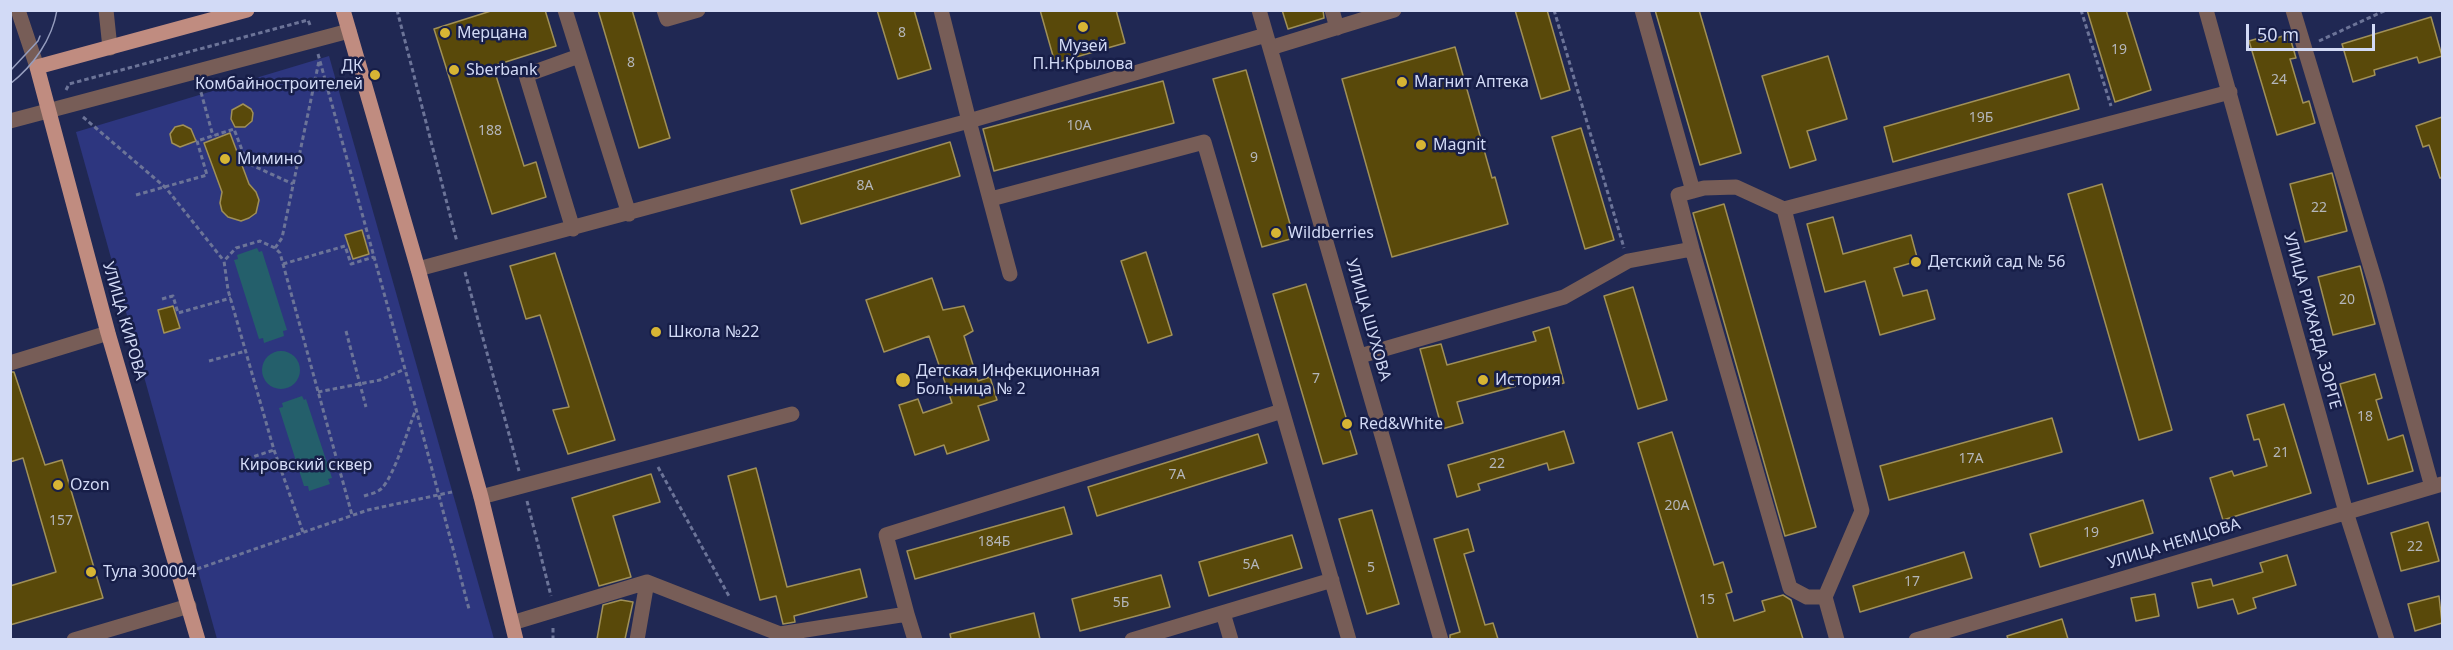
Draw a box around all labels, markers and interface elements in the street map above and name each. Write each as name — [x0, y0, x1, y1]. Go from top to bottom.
scale bar — [2249, 12, 2378, 50]
marker: Музей П.Н.Крылова — [1076, 20, 1090, 34]
text: 50 m — [2257, 22, 2299, 46]
place label: Мерцана — [457, 23, 527, 43]
house number: 8 — [898, 25, 906, 41]
marker: Мерцана — [438, 26, 452, 40]
place label: Музей П.Н.Крылова — [1033, 36, 1133, 74]
house number: 19 — [2111, 42, 2127, 58]
house number: 8 — [627, 55, 635, 71]
place label: ДК Комбайностроителей — [195, 56, 363, 94]
place label: Sberbank — [466, 60, 538, 80]
marker: Sberbank — [447, 63, 461, 77]
marker: ДК Комбайностроителей — [368, 68, 382, 82]
place label: Магнит Аптека — [1414, 72, 1529, 92]
house number: 24 — [2271, 72, 2287, 88]
marker: Магнит Аптека — [1395, 75, 1409, 89]
house number: 19Б — [1969, 110, 1993, 126]
house number: 10А — [1067, 118, 1091, 134]
house number: 188 — [478, 123, 502, 139]
place label: Magnit — [1433, 135, 1486, 155]
marker: Magnit — [1414, 138, 1428, 152]
place label: Мимино — [237, 149, 303, 169]
house number: 9 — [1250, 150, 1258, 166]
marker: Мимино — [218, 152, 232, 166]
house number: 8А — [857, 178, 873, 194]
house number: 22 — [2311, 200, 2327, 216]
place label: Wildberries — [1288, 223, 1374, 243]
marker: Wildberries — [1269, 226, 1283, 240]
street label: УЛИЦА РИХАРДА ЗОРГЕ — [2279, 231, 2345, 411]
place label: Детский сад № 56 — [1928, 252, 2065, 272]
marker: Детский сад № 56 — [1909, 255, 1923, 269]
street label: УЛИЦА ШУХОВА — [1341, 257, 1395, 383]
street label: УЛИЦА КИРОВА — [98, 260, 150, 382]
house number: 20 — [2339, 292, 2355, 308]
place label: Школа №22 — [668, 322, 759, 342]
marker: Школа №22 — [649, 325, 663, 339]
place label: Детская Инфекционная Больница № 2 — [916, 361, 1100, 399]
place label: История — [1495, 370, 1561, 390]
marker: Детская Инфекционная Больница № 2 — [894, 371, 912, 389]
house number: 7 — [1312, 371, 1320, 387]
marker: История — [1476, 373, 1490, 387]
house number: 18 — [2357, 409, 2373, 425]
place label: Red&White — [1359, 414, 1443, 434]
marker: Red&White — [1340, 417, 1354, 431]
house number: 21 — [2273, 445, 2289, 461]
house number: 17А — [1959, 451, 1983, 467]
park label: Кировский сквер — [240, 455, 372, 475]
house number: 22 — [1489, 456, 1505, 472]
house number: 7А — [1169, 467, 1185, 483]
place label: Ozon — [70, 475, 110, 495]
marker: Ozon — [51, 478, 65, 492]
house number: 20А — [1665, 498, 1689, 514]
house number: 157 — [49, 513, 73, 529]
street label: УЛИЦА НЕМЦОВА — [2105, 515, 2243, 573]
house number: 19 — [2083, 525, 2099, 541]
house number: 184Б — [978, 534, 1010, 550]
house number: 22 — [2407, 539, 2423, 555]
house number: 5А — [1243, 557, 1259, 573]
house number: 5 — [1367, 560, 1375, 576]
place label: Тула 300004 — [103, 562, 196, 582]
marker: Тула 300004 — [84, 565, 98, 579]
house number: 17 — [1904, 574, 1920, 590]
house number: 15 — [1699, 592, 1715, 608]
house number: 5Б — [1113, 595, 1129, 611]

